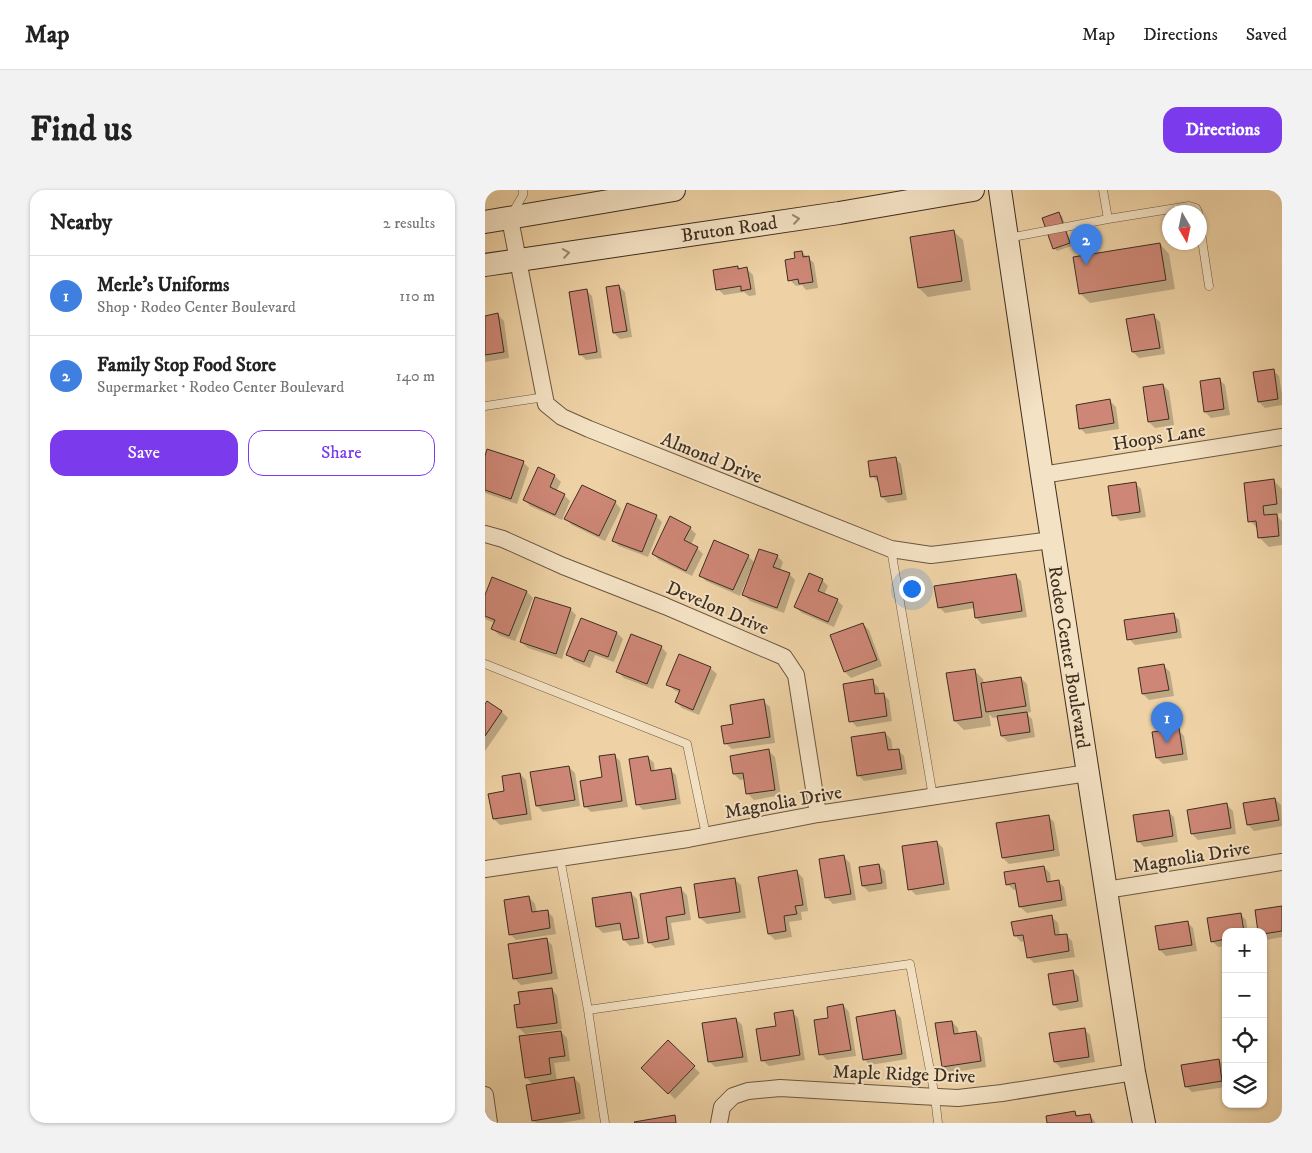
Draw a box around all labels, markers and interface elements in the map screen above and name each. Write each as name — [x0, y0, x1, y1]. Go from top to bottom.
text: Map — [25, 20, 69, 50]
text: Map — [1082, 24, 1115, 46]
text: Directions — [1143, 24, 1218, 46]
text: Saved — [1246, 24, 1287, 46]
button: Directions — [1163, 107, 1282, 153]
text: Find us — [30, 108, 132, 152]
north arrow — [1162, 205, 1207, 250]
text: Nearby — [50, 210, 112, 236]
street label: Bruton Road — [680, 211, 779, 248]
text: 2 results — [383, 213, 435, 233]
one-way arrow — [792, 214, 800, 224]
pin: 2 — [1070, 224, 1102, 265]
one-way arrow — [562, 248, 570, 258]
text: Merle's Uniforms — [97, 274, 229, 297]
text: 1 — [63, 286, 69, 306]
text: 110 m — [399, 286, 435, 306]
text: Shop · Rodeo Center Boulevard — [97, 297, 296, 317]
text: Family Stop Food Store — [97, 354, 276, 377]
text: 2 — [62, 366, 70, 386]
text: 140 m — [396, 366, 435, 386]
text: Supermarket · Rodeo Center Boulevard — [97, 377, 344, 397]
street label: Hoops Lane — [1111, 419, 1207, 456]
street label: Almond Drive — [658, 428, 765, 489]
button: Save — [50, 430, 238, 476]
button: Share — [248, 430, 435, 476]
street label: Rodeo Center Boulevard — [1043, 564, 1094, 751]
street label: Develon Drive — [663, 576, 772, 640]
your location — [899, 576, 925, 602]
pin: 1 — [1151, 702, 1183, 743]
street label: Magnolia Drive — [723, 781, 844, 824]
street label: Magnolia Drive — [1131, 837, 1252, 878]
map controls — [1222, 928, 1267, 1108]
button: + — [1222, 928, 1267, 973]
button: − — [1222, 973, 1267, 1018]
button: locate — [1222, 1018, 1267, 1063]
street label: Maple Ridge Drive — [832, 1061, 976, 1088]
button: layers — [1222, 1063, 1267, 1108]

